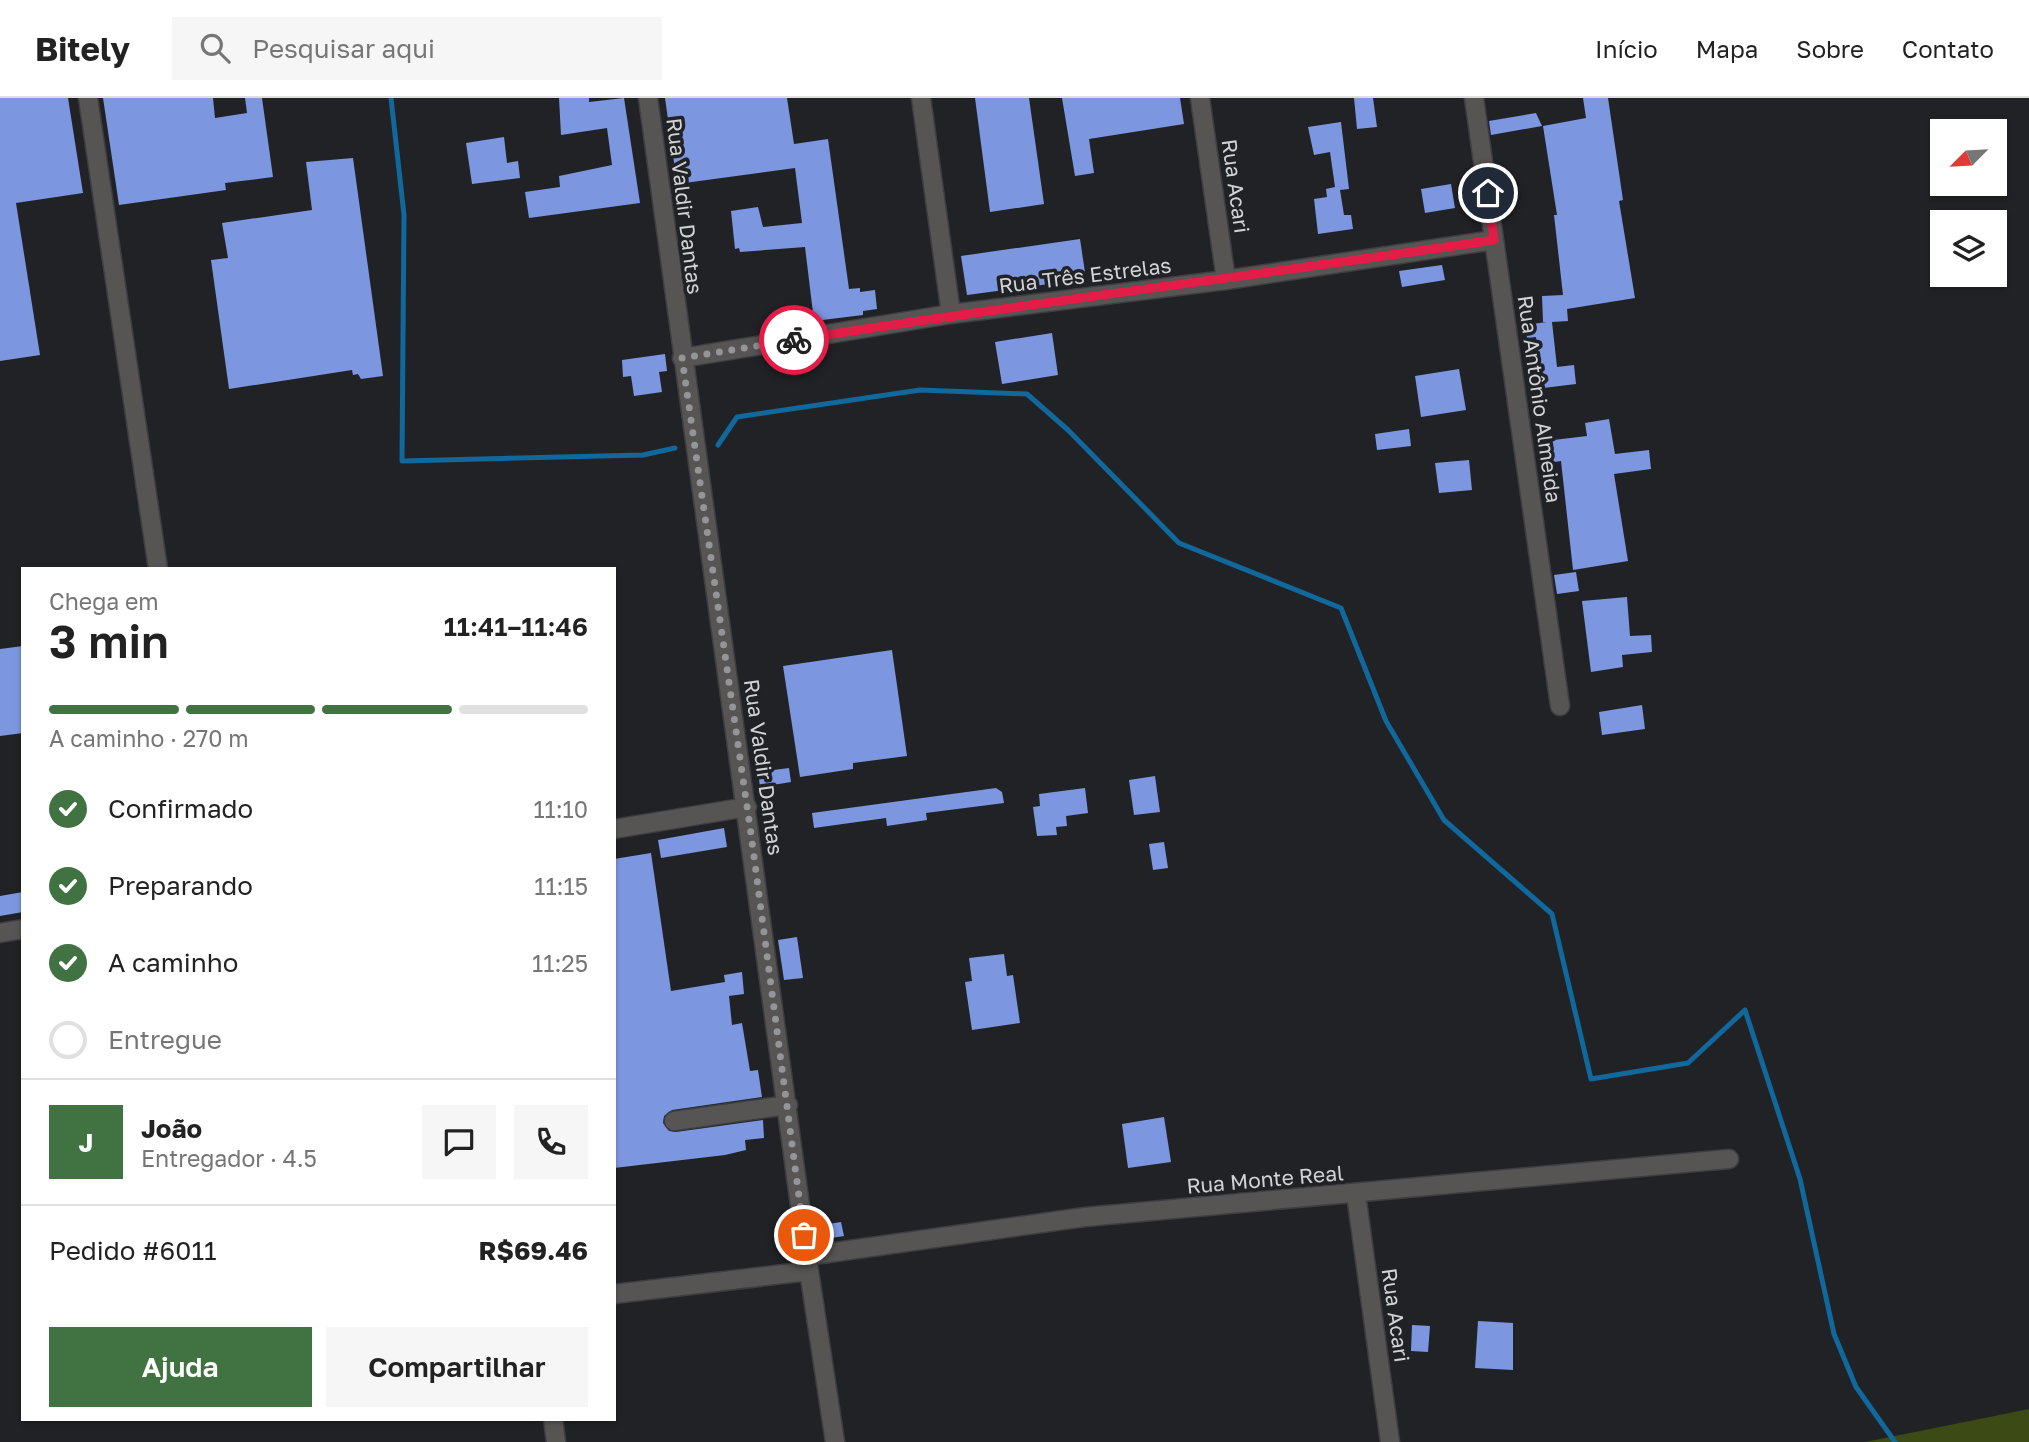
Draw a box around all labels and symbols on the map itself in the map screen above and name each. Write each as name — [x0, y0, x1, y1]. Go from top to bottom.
street label: Rua Valdir Dantas — [661, 116, 709, 296]
north arrow — [1930, 119, 2007, 196]
street label: Rua Acari — [1217, 137, 1255, 235]
pin — [1458, 163, 1518, 223]
street label: Rua Três Estrelas — [997, 252, 1173, 298]
street label: Rua Antônio Almeida — [1513, 294, 1567, 504]
courier — [759, 305, 829, 375]
street label: Rua Valdir Dantas — [739, 677, 789, 857]
street label: Rua Monte Real — [1185, 1159, 1345, 1199]
pin — [774, 1205, 834, 1265]
street label: Rua Acari — [1377, 1266, 1415, 1364]

